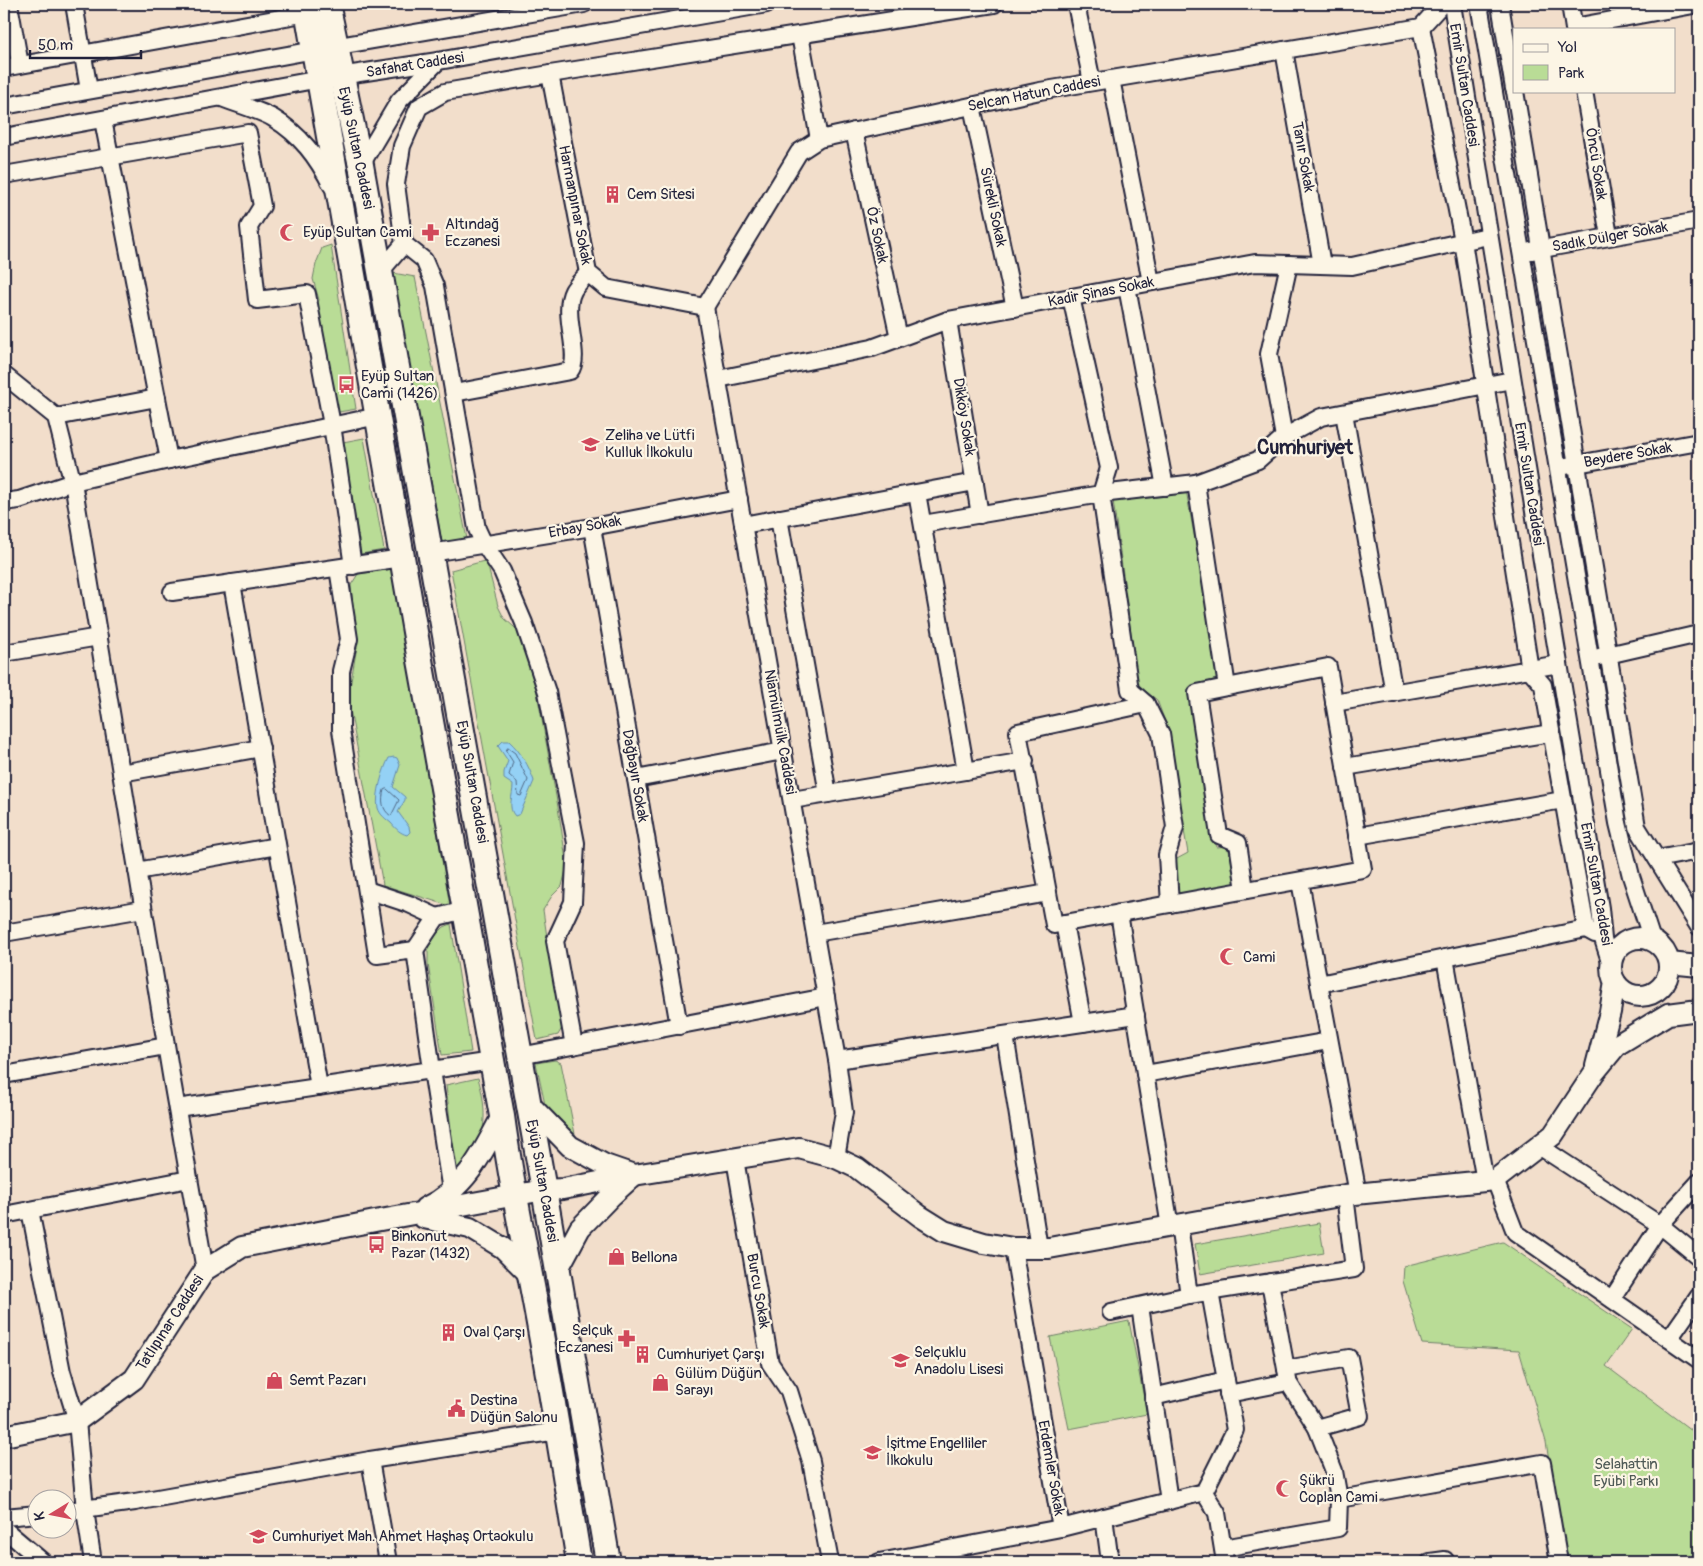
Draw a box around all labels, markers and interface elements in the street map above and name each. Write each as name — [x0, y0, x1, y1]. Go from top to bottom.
street label: Emir Sultan Caddesi — [1445, 22, 1483, 148]
scale bar — [30, 28, 141, 60]
legend — [1513, 28, 1676, 92]
text: 50 m — [38, 36, 73, 55]
text: Yol — [1557, 38, 1577, 57]
street label: Safahat Caddesi — [365, 48, 466, 82]
text: Park — [1558, 64, 1585, 83]
street label: Selcan Hatun Caddesi — [966, 72, 1102, 116]
street label: Eyüp Sultan Caddesi — [334, 85, 378, 211]
street label: Tanır Sokak — [1287, 120, 1319, 195]
street label: Öncü Sokak — [1581, 126, 1611, 203]
street label: Harmanpınar Sokak — [554, 143, 596, 267]
street label: Sürekli Sokak — [975, 165, 1011, 249]
building icon: Cem Sitesi — [603, 184, 623, 204]
place label: Cem Sitesi — [627, 185, 695, 204]
street label: Öz Sokak — [862, 205, 892, 266]
place label: Altındağ Eczanesi — [445, 215, 500, 251]
street label: Sadık Dülger Sokak — [1551, 217, 1670, 257]
mosque icon: Eyüp Sultan Cami — [279, 222, 299, 242]
place label: Eyüp Sultan Cami — [303, 223, 412, 242]
pharmacy icon: Altındağ Eczanesi — [421, 223, 441, 243]
street label: Kadir Şinas Sokak — [1046, 272, 1156, 312]
place label: Eyüp Sultan Cami (1426) — [361, 367, 438, 403]
bus stop icon: Eyüp Sultan Cami (1426) — [337, 375, 357, 395]
street label: Dikköy Sokak — [948, 377, 980, 458]
street label: Emir Sultan Caddesi — [1510, 421, 1548, 547]
place label: Zeliha ve Lütfi Kulluk İlkokulu — [605, 426, 695, 462]
school or university icon: Zeliha ve Lütfi Kulluk İlkokulu — [581, 434, 601, 454]
district label: Cumhuriyet — [1257, 435, 1354, 460]
street label: Beydere Sokak — [1582, 438, 1674, 472]
street label: Erbay Sokak — [547, 511, 624, 543]
street label: Niamülmülk Caddesi — [760, 668, 800, 796]
street label: Eyüp Sultan Caddesi — [452, 719, 492, 845]
street label: Dağbayır Sokak — [617, 728, 653, 825]
street label: Emir Sultan Caddesi — [1576, 821, 1616, 947]
mosque icon: Cami — [1219, 947, 1239, 967]
place label: Cami — [1243, 948, 1276, 967]
street label: Eyüp Sultan Caddesi — [522, 1118, 562, 1244]
place label: Binkonut Pazar (1432) — [391, 1227, 470, 1263]
bus stop icon: Binkonut Pazar (1432) — [367, 1235, 387, 1255]
shop icon: Bellona — [607, 1247, 627, 1267]
place label: Bellona — [631, 1248, 677, 1267]
street label: Burcu Sokak — [742, 1252, 774, 1331]
street label: Tatlıpınar Caddesi — [132, 1271, 208, 1375]
place label: Selçuk Eczanesi — [558, 1321, 614, 1357]
building icon: Oval Çarşı — [439, 1322, 459, 1342]
place label: Oval Çarşı — [463, 1323, 526, 1342]
pharmacy icon: Selçuk Eczanesi — [617, 1329, 637, 1349]
place label: Selçuklu Anadolu Lisesi — [914, 1343, 1004, 1379]
building icon: Cumhuriyet Çarşı — [633, 1344, 653, 1364]
place label: Cumhuriyet Çarşı — [657, 1345, 765, 1364]
school or university icon: Selçuklu Anadolu Lisesi — [890, 1351, 910, 1371]
place label: Gülüm Düğün Sarayı — [675, 1364, 762, 1400]
shop icon: Semt Pazarı — [265, 1370, 285, 1390]
place label: Semt Pazarı — [289, 1371, 366, 1390]
shop icon: Gülüm Düğün Sarayı — [651, 1372, 671, 1392]
place label: Destina Düğün Salonu — [470, 1391, 558, 1427]
public building icon: Destina Düğün Salonu — [446, 1399, 466, 1419]
street label: Erdemler Sokak — [1033, 1419, 1069, 1518]
place label: İşitme Engelliler İlkokulu — [886, 1434, 988, 1470]
school or university icon: İşitme Engelliler İlkokulu — [862, 1442, 882, 1462]
park label: Selahattin Eyübi Parkı — [1593, 1455, 1659, 1491]
place label: Şükrü Coplan Cami — [1299, 1471, 1378, 1507]
mosque icon: Şükrü Coplan Cami — [1275, 1479, 1295, 1499]
north arrow — [28, 1488, 78, 1538]
text: K — [30, 1510, 49, 1522]
school or university icon: Cumhuriyet Mah. Ahmet Haşhaş Ortaokulu — [248, 1526, 268, 1546]
place label: Cumhuriyet Mah. Ahmet Haşhaş Ortaokulu — [272, 1527, 533, 1546]

